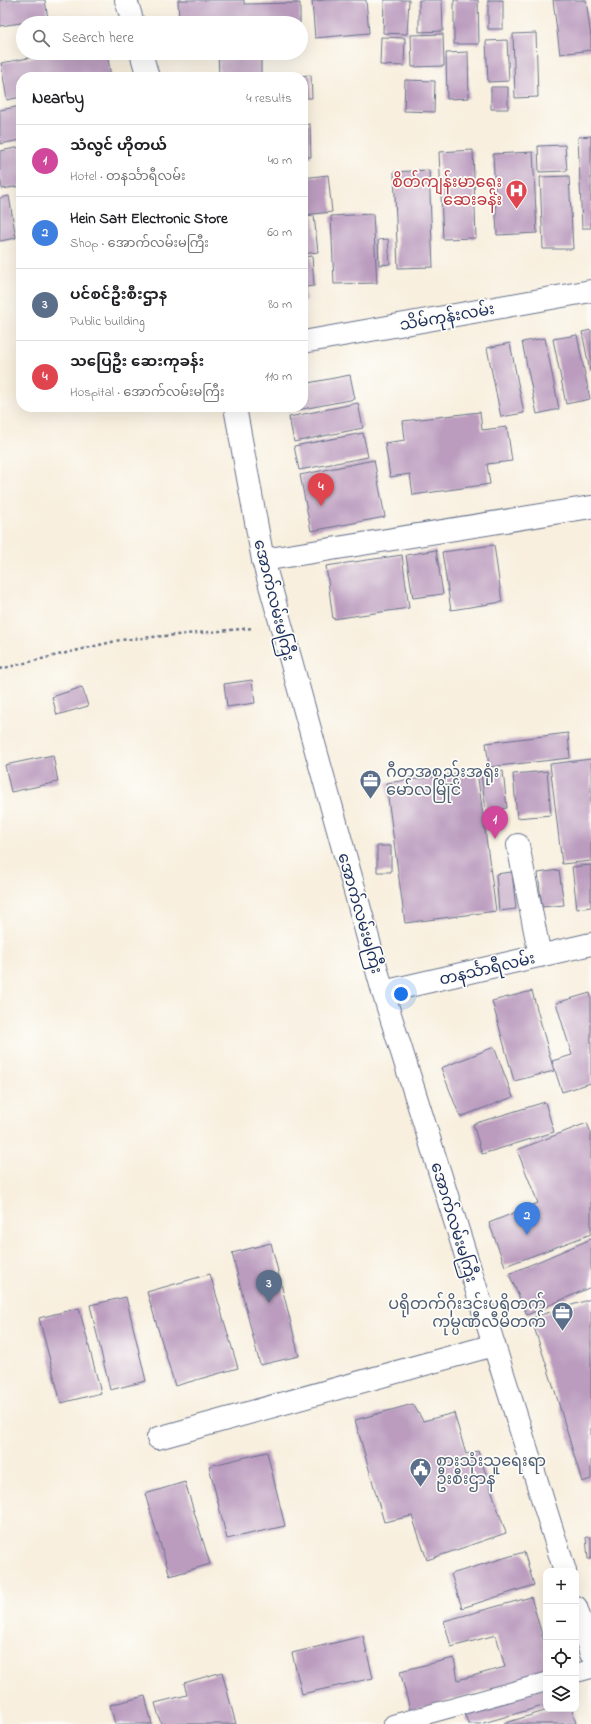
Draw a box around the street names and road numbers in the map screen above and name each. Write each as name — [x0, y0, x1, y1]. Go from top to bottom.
street label: သိမ်ကုန်းလမ်း — [398, 297, 497, 339]
street label: အောက်လမ်းမကြီး — [246, 537, 301, 664]
street label: အောက်လမ်းမကြီး — [330, 850, 389, 977]
street label: တနင်္သာရီလမ်း — [437, 946, 538, 993]
street label: အောက်လမ်းမကြီး — [423, 1159, 484, 1286]

